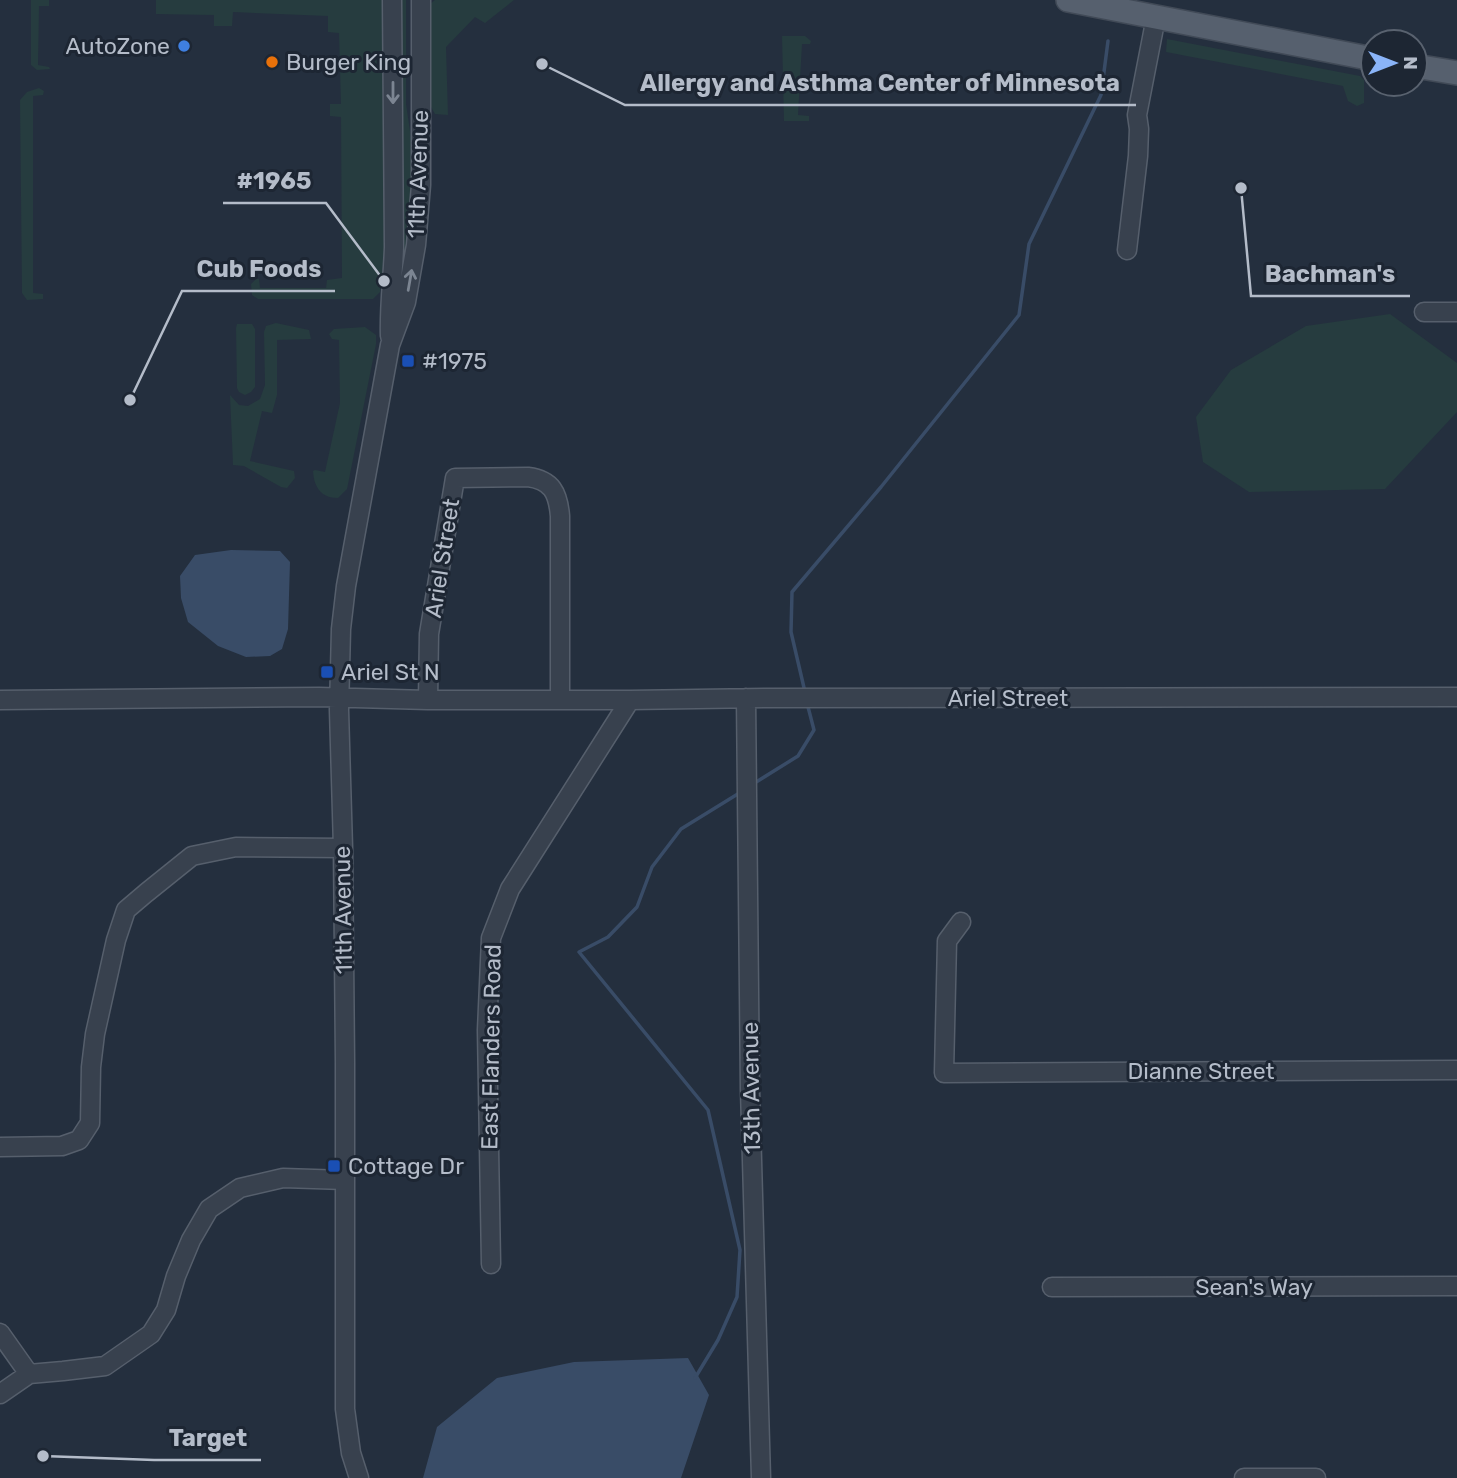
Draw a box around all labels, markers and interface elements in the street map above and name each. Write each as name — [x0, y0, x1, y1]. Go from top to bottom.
north arrow — [1359, 28, 1429, 98]
place label: AutoZone — [66, 32, 170, 60]
marker: AutoZone — [176, 38, 192, 54]
place label: Burger King — [286, 48, 411, 76]
marker: Burger King — [264, 54, 280, 70]
text: N — [1399, 56, 1422, 70]
callout: Allergy and Asthma Center of Minnesota — [625, 60, 1136, 105]
text: Allergy and Asthma Center of Minnesota — [640, 69, 1120, 97]
one-way arrow — [386, 81, 400, 104]
street label: 11th Avenue — [402, 109, 434, 239]
callout: #1965 — [223, 158, 326, 203]
text: #1965 — [237, 167, 311, 195]
callout: Cub Foods — [182, 246, 335, 291]
callout: Bachman's — [1251, 251, 1410, 296]
text: Cub Foods — [197, 255, 321, 283]
text: Bachman's — [1265, 260, 1395, 288]
one-way arrow — [404, 269, 417, 292]
place label: #1975 — [422, 347, 487, 375]
marker: #1975 — [400, 353, 416, 369]
street label: Ariel Street — [419, 496, 465, 620]
place label: Ariel St N — [341, 658, 440, 686]
marker: Ariel St N — [319, 664, 335, 680]
street label: Ariel Street — [948, 684, 1068, 712]
street label: 11th Avenue — [328, 846, 358, 974]
street label: East Flanders Road — [475, 944, 507, 1150]
street label: 13th Avenue — [736, 1022, 766, 1154]
street label: Dianne Street — [1128, 1057, 1275, 1085]
place label: Cottage Dr — [348, 1152, 464, 1180]
marker: Cottage Dr — [326, 1158, 342, 1174]
street label: Sean's Way — [1195, 1273, 1313, 1301]
callout: Target — [154, 1415, 261, 1460]
text: Target — [169, 1424, 247, 1452]

